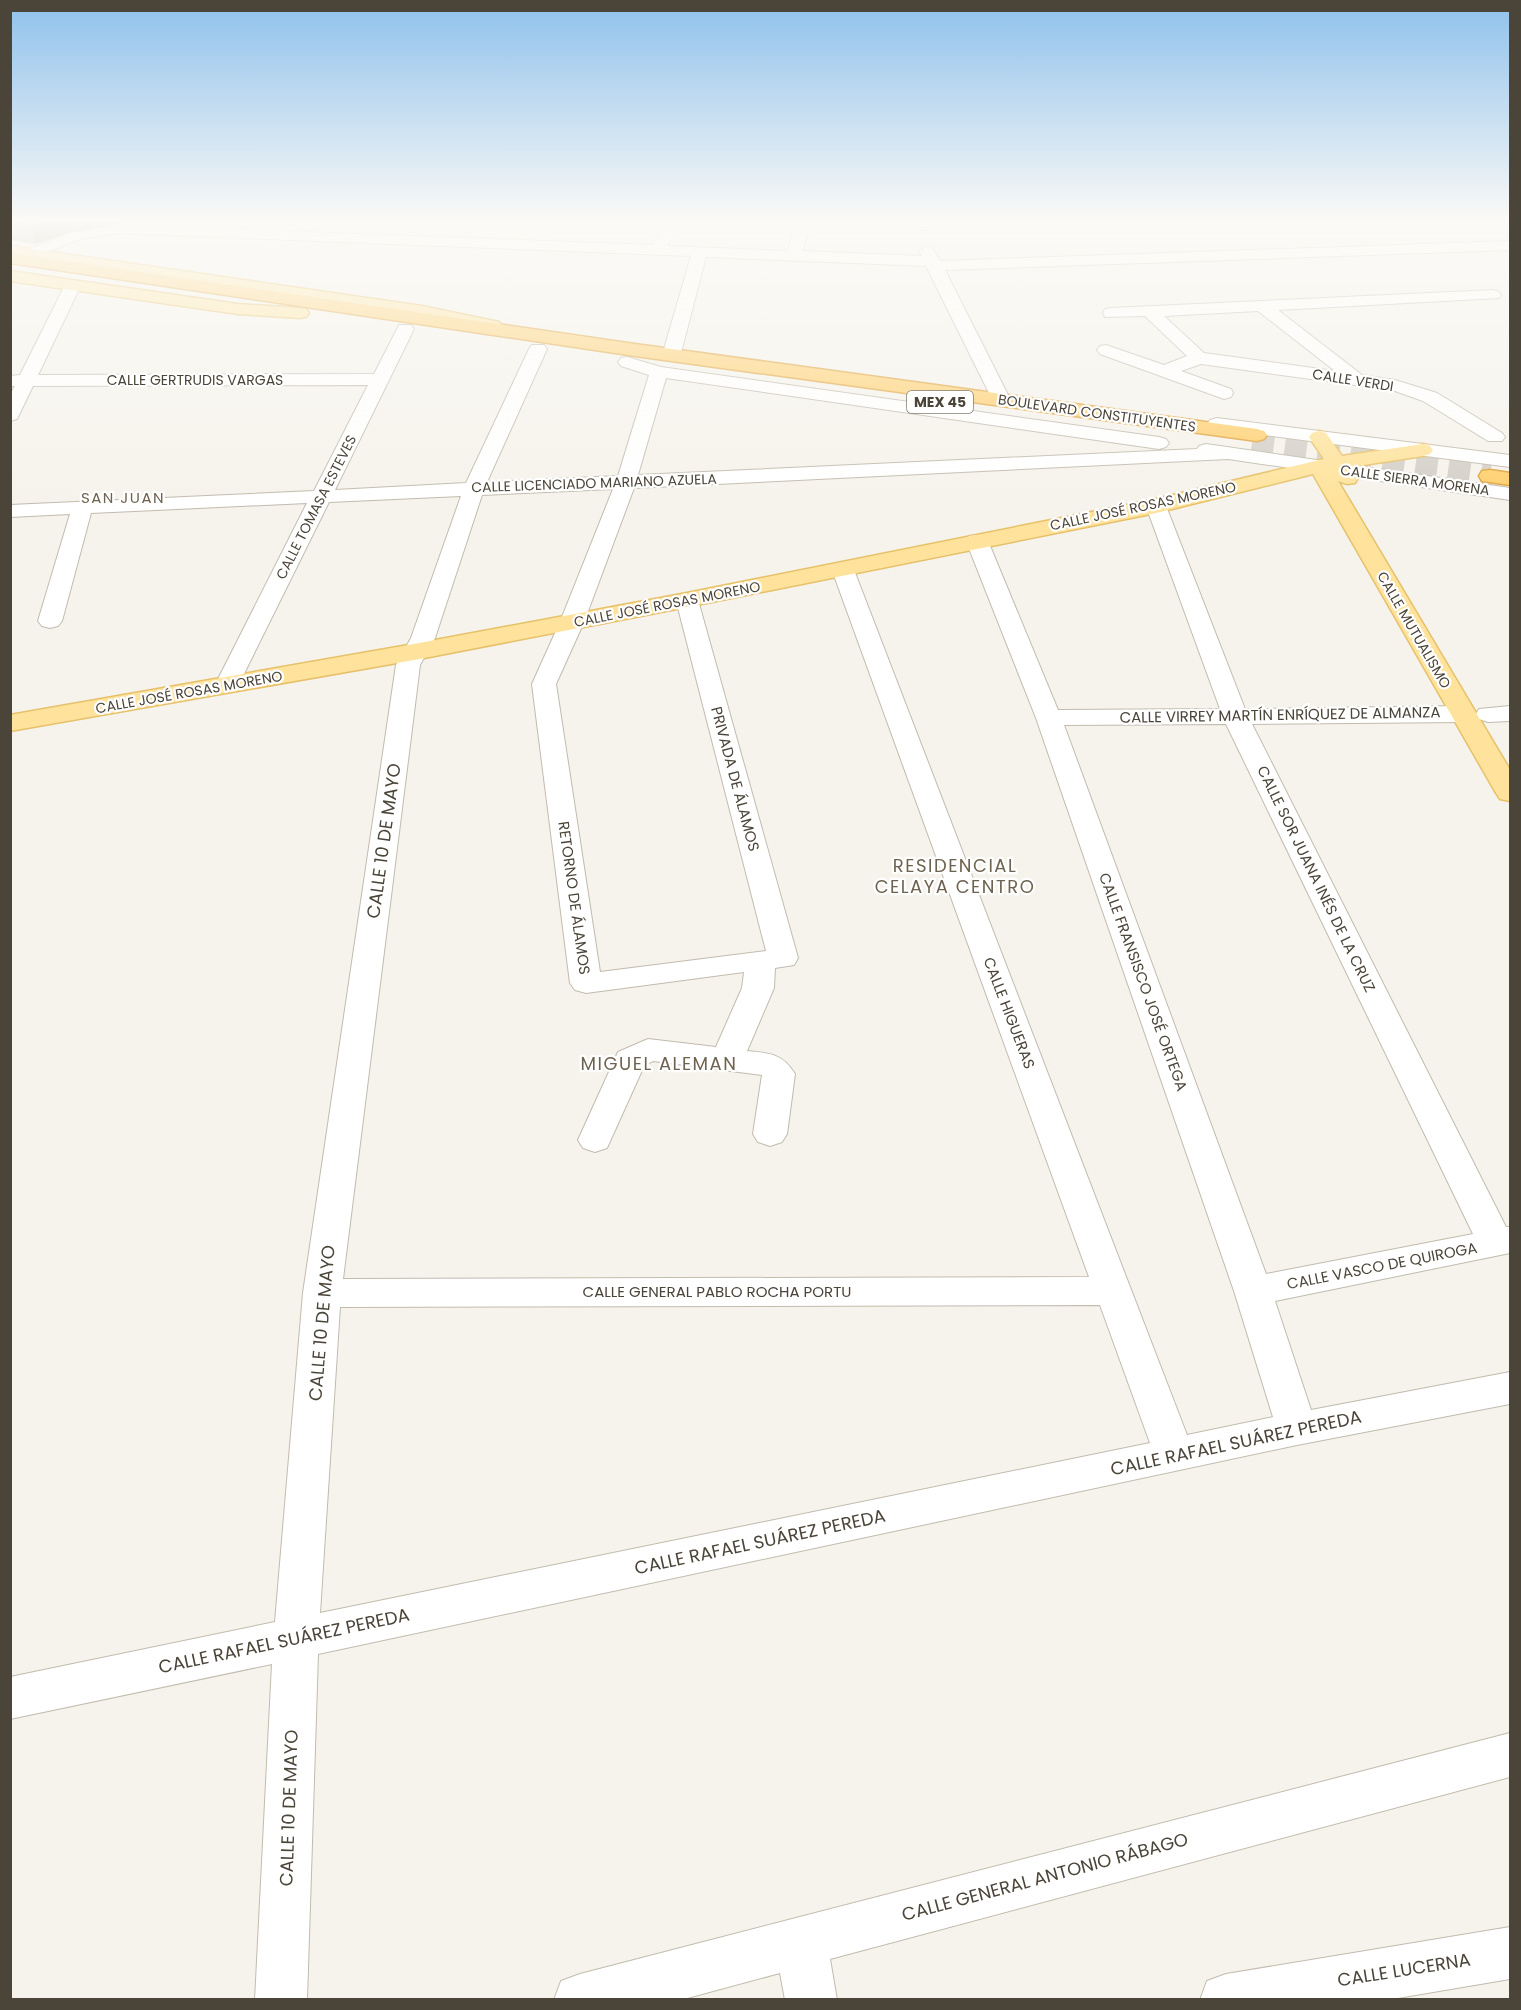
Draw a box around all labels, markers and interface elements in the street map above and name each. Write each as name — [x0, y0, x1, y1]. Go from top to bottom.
street label: CALLE VERDI — [1311, 364, 1395, 396]
street label: CALLE GERTRUDIS VARGAS — [107, 370, 283, 390]
street label: BOULEVARD CONSTITUYENTES — [997, 389, 1197, 437]
road number: MEX 45 — [907, 391, 973, 413]
street label: CALLE TOMASA ESTEVES — [271, 431, 361, 583]
street label: CALLE SIERRA MORENA — [1339, 460, 1491, 500]
street label: CALLE LICENCIADO MARIANO AZUELA — [471, 469, 717, 497]
street label: CALLE JOSÉ ROSAS MORENO — [1048, 477, 1238, 535]
district label: SAN JUAN — [81, 487, 165, 508]
street label: CALLE MUTUALISMO — [1372, 568, 1456, 692]
street label: CALLE JOSÉ ROSAS MORENO — [572, 576, 762, 632]
street label: CALLE JOSÉ ROSAS MORENO — [94, 666, 284, 718]
street label: CALLE VIRREY MARTÍN ENRÍQUEZ DE ALMANZA — [1119, 701, 1441, 728]
street label: PRIVADA DE ÁLAMOS — [706, 704, 765, 854]
street label: CALLE 10 DE MAYO — [360, 762, 407, 920]
street label: CALLE SOR JUANA INÉS DE LA CRUZ — [1252, 762, 1381, 996]
street label: RETORNO DE ÁLAMOS — [553, 820, 596, 976]
district label: RESIDENCIAL CELAYA CENTRO — [875, 853, 1035, 899]
street label: CALLE FRANSISCO JOSÉ ORTEGA — [1094, 870, 1193, 1094]
street label: CALLE HIGUERAS — [979, 954, 1040, 1072]
district label: MIGUEL ALEMAN — [581, 1051, 737, 1076]
street label: CALLE VASCO DE QUIROGA — [1285, 1237, 1479, 1294]
street label: CALLE 10 DE MAYO — [302, 1244, 341, 1402]
street label: CALLE GENERAL PABLO ROCHA PORTU — [583, 1281, 851, 1302]
street label: CALLE RAFAEL SUÁREZ PEREDA — [1108, 1404, 1364, 1481]
street label: CALLE RAFAEL SUÁREZ PEREDA — [632, 1503, 888, 1580]
street label: CALLE RAFAEL SUÁREZ PEREDA — [156, 1602, 412, 1679]
street label: CALLE 10 DE MAYO — [273, 1729, 304, 1887]
street label: CALLE GENERAL ANTONIO RÁBAGO — [899, 1826, 1191, 1927]
street label: CALLE LUCERNA — [1336, 1947, 1472, 1992]

